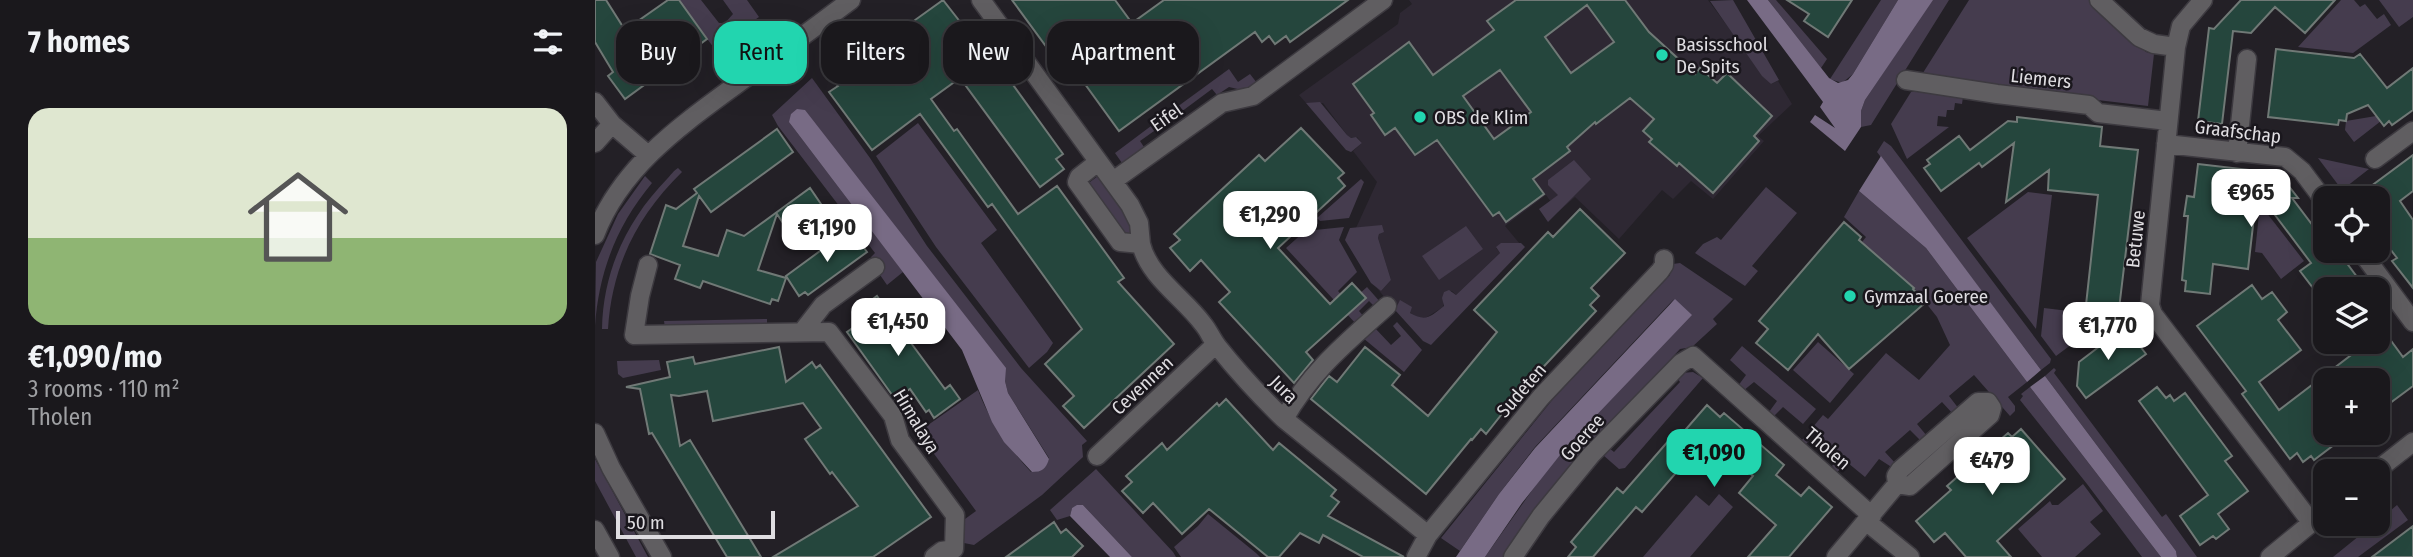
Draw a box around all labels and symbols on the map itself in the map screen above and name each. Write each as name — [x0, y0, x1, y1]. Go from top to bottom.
place label: Basisschool De Spits — [1676, 33, 1768, 78]
marker: Basisschool De Spits — [1654, 47, 1670, 63]
street label: Liemers — [2009, 64, 2073, 93]
street label: Eifel — [1146, 98, 1187, 137]
place label: OBS de Klim — [1434, 106, 1528, 129]
marker: OBS de Klim — [1412, 109, 1428, 125]
street label: Graafschap — [2193, 115, 2282, 148]
pin: €965 — [2210, 170, 2292, 229]
pin: €1,290 — [1213, 191, 1327, 251]
pin: €1,190 — [770, 204, 884, 264]
street label: Betuwe — [2121, 209, 2150, 269]
place label: Gymzaal Goeree — [1864, 285, 1988, 308]
marker: Gymzaal Goeree — [1842, 288, 1858, 304]
pin: €1,450 — [841, 298, 955, 358]
pin: €1,770 — [2051, 302, 2165, 362]
street label: Cevennen — [1107, 351, 1178, 420]
street label: Sudeten — [1492, 359, 1551, 422]
street label: Jura — [1265, 370, 1303, 408]
street label: Himalaya — [888, 385, 945, 458]
street label: Goeree — [1555, 409, 1609, 466]
street label: Tholen — [1800, 422, 1855, 474]
pin: €1,090 — [1657, 430, 1771, 489]
pin: €479 — [1951, 438, 2033, 497]
scale bar — [616, 508, 775, 540]

